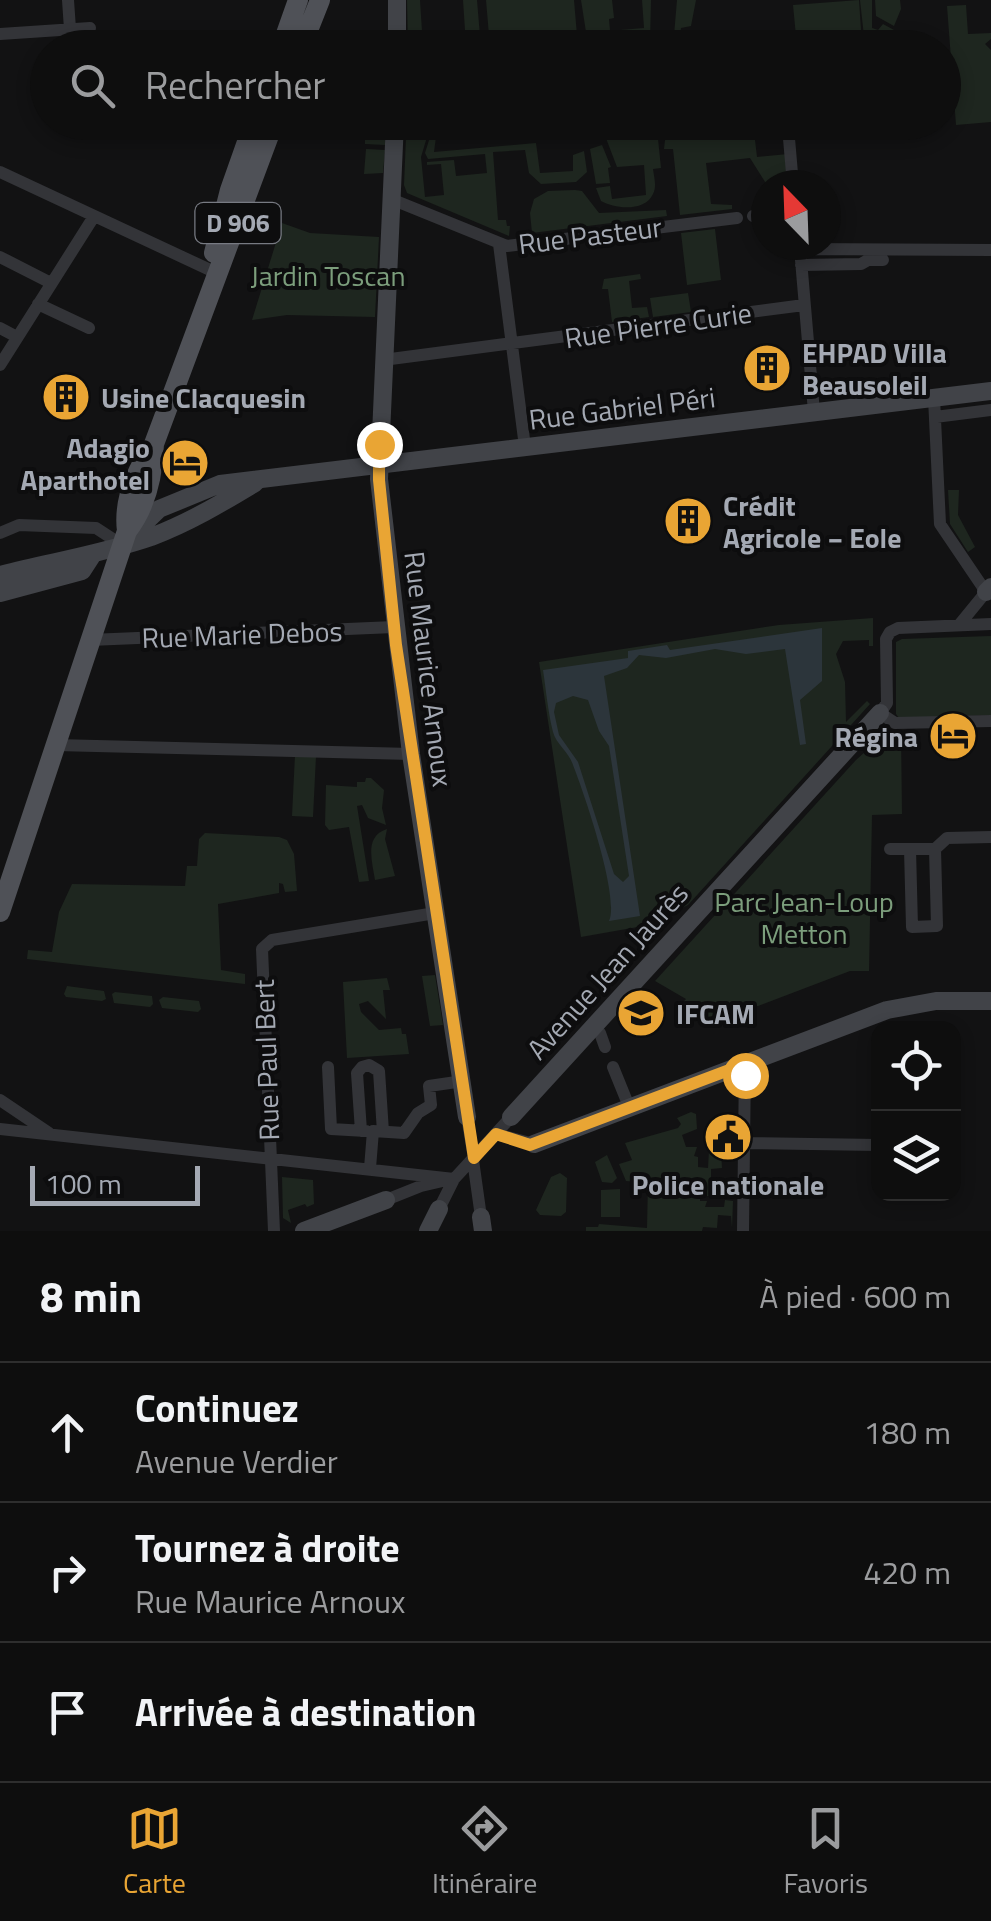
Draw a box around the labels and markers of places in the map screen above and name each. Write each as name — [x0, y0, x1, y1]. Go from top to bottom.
place label: EHPAD Villa Beausoleil — [802, 331, 947, 406]
building icon: EHPAD Villa Beausoleil — [741, 342, 793, 394]
building icon: Usine Clacquesin — [40, 371, 92, 423]
place label: Usine Clacquesin — [101, 376, 306, 419]
place label: Adagio Aparthotel — [21, 426, 150, 501]
hotel icon: Adagio Aparthotel — [159, 437, 211, 489]
place label: Crédit Agricole − Eole — [723, 484, 901, 559]
building icon: Crédit Agricole − Eole — [662, 495, 714, 547]
hotel icon: Régina — [927, 710, 979, 762]
place label: Régina — [835, 715, 918, 758]
school or university icon: IFCAM — [615, 987, 667, 1039]
place label: IFCAM — [676, 992, 755, 1035]
public building icon: Police nationale — [702, 1111, 754, 1163]
place label: Police nationale — [632, 1163, 824, 1206]

